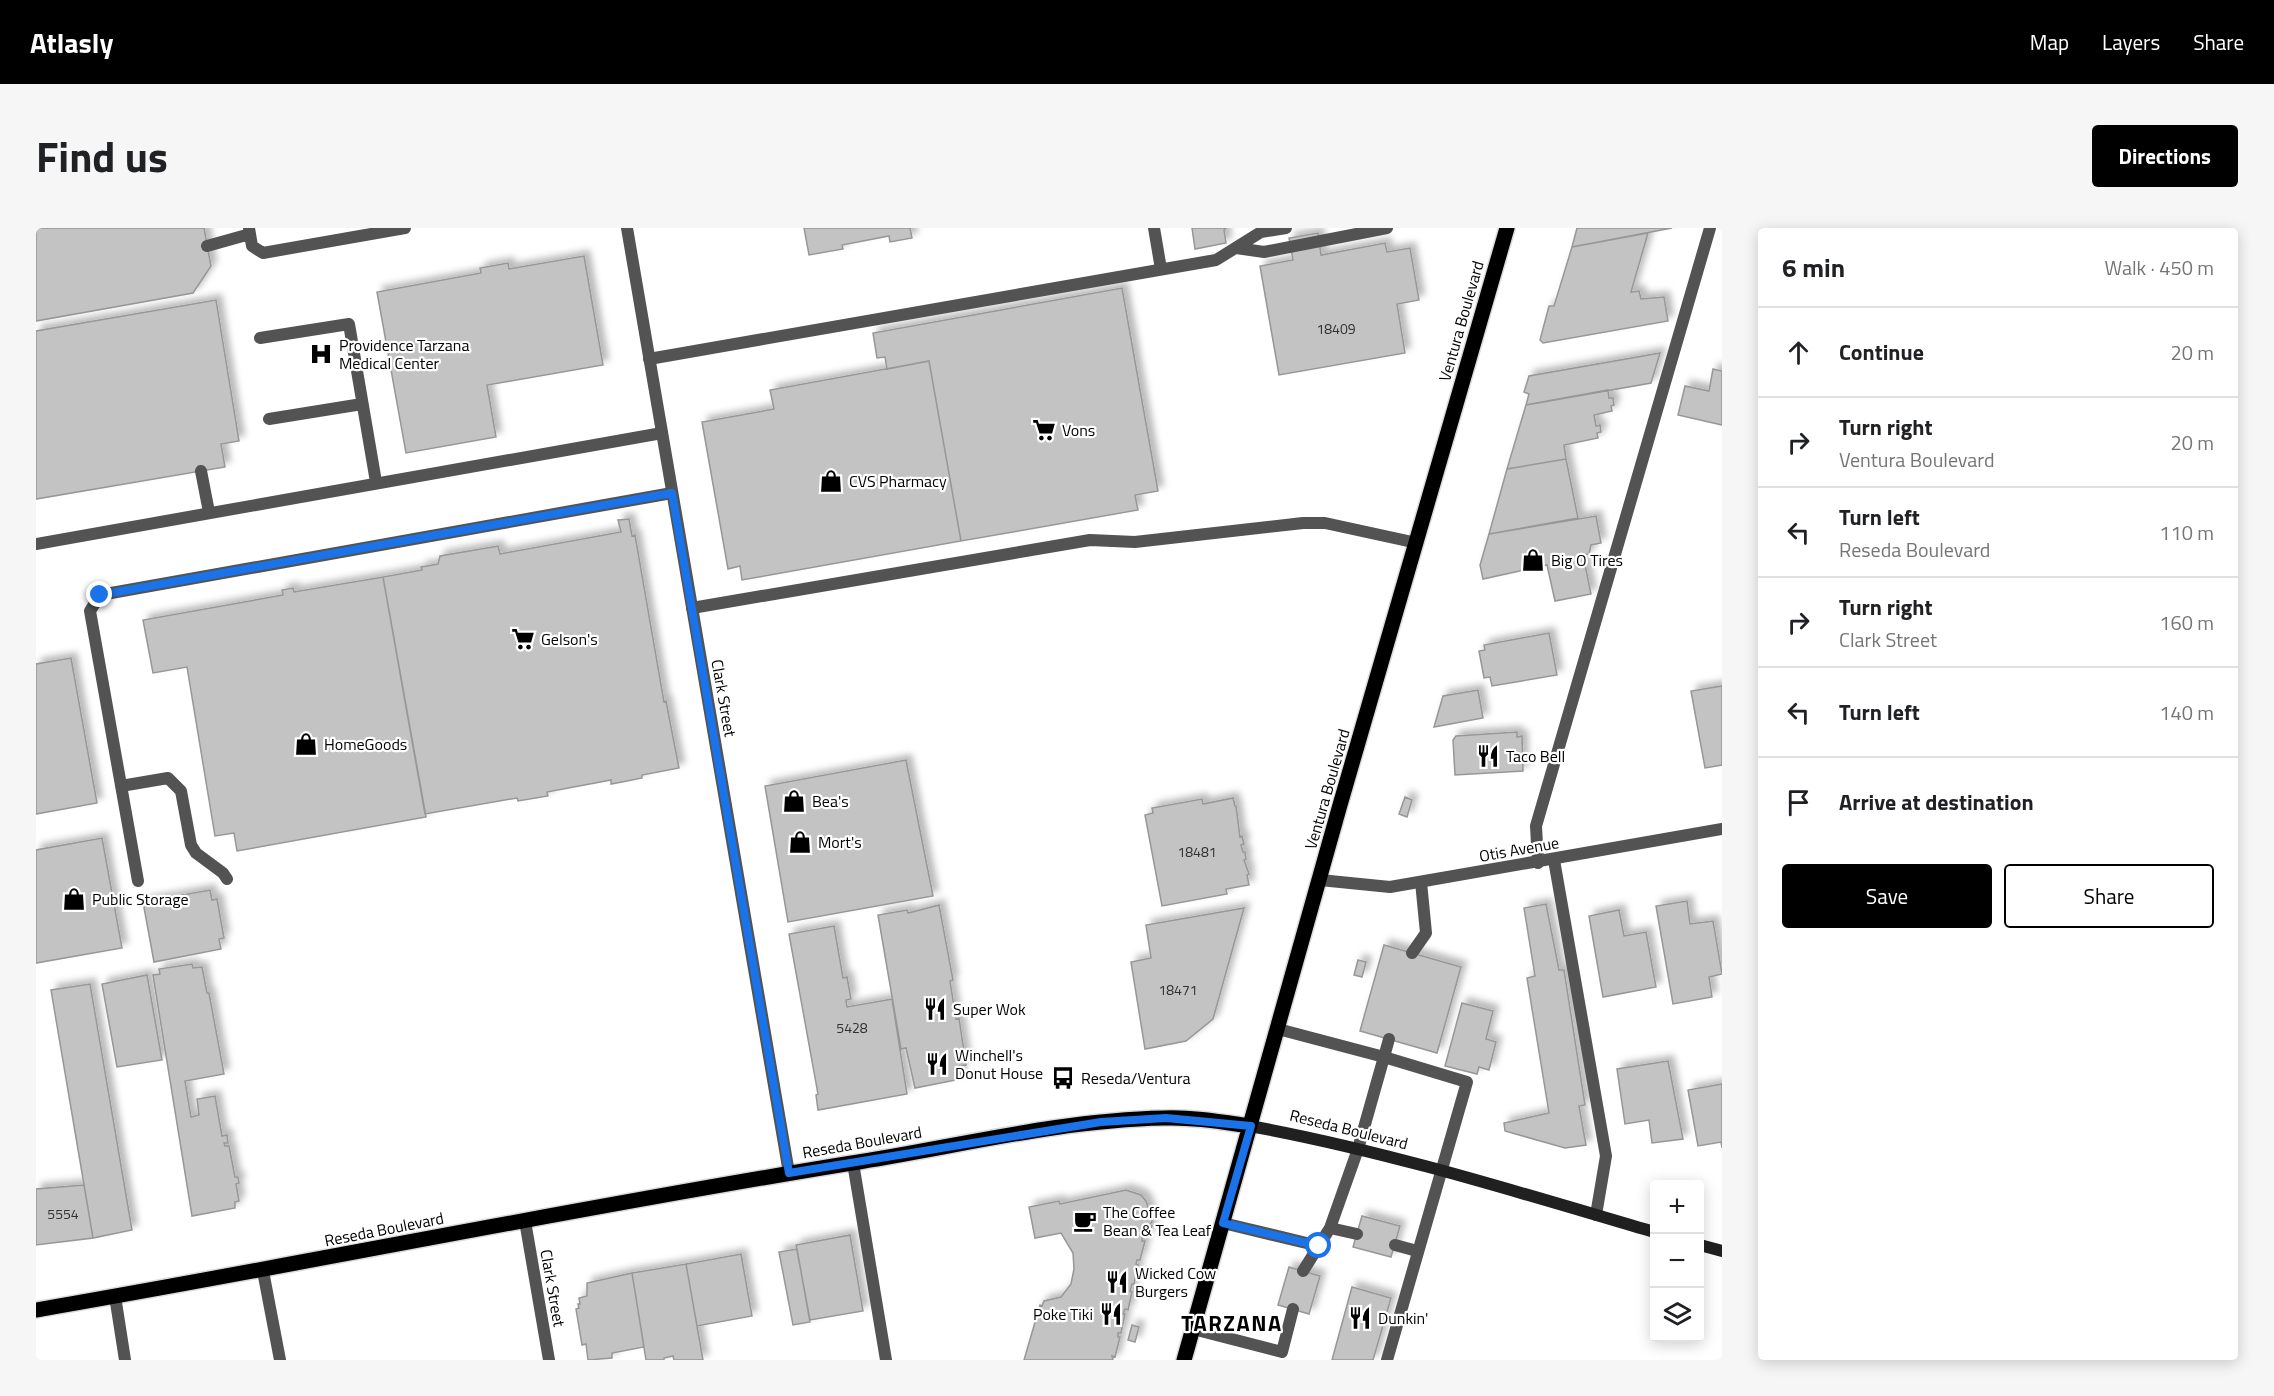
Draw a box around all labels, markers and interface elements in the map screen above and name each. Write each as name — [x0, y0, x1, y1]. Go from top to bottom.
text: Atlasly — [30, 21, 113, 64]
text: Map — [2030, 26, 2069, 58]
text: Layers — [2102, 26, 2160, 58]
text: Share — [2193, 26, 2244, 58]
text: Find us — [36, 124, 168, 188]
button: Directions — [2092, 125, 2238, 187]
text: 6 min — [1782, 248, 1845, 287]
text: Walk · 450 m — [2105, 252, 2214, 283]
street label: Ventura Boulevard — [1432, 258, 1490, 384]
house number: 18409 — [1316, 318, 1356, 339]
place label: Providence Tarzana Medical Center — [339, 333, 469, 375]
text: Continue — [1839, 335, 1924, 369]
icon: ahead — [1782, 336, 1815, 369]
text: 20 m — [2170, 337, 2214, 368]
hospital icon: Providence Tarzana Medical Center — [308, 341, 334, 367]
text: Turn right — [1839, 410, 1933, 444]
supermarket icon: Vons — [1031, 417, 1057, 443]
place label: Vons — [1062, 418, 1095, 442]
icon: right — [1782, 426, 1815, 459]
text: 20 m — [2170, 427, 2214, 458]
text: Ventura Boulevard — [1839, 444, 1995, 475]
shop icon: CVS Pharmacy — [818, 468, 844, 494]
place label: CVS Pharmacy — [849, 469, 947, 493]
text: Turn left — [1839, 500, 1920, 534]
icon: left — [1782, 516, 1815, 549]
text: 110 m — [2159, 517, 2214, 548]
text: Reseda Boulevard — [1839, 534, 1990, 565]
shop icon: Big O Tires — [1520, 547, 1546, 573]
place label: Big O Tires — [1551, 548, 1623, 572]
route end — [86, 581, 112, 607]
text: Turn right — [1839, 590, 1933, 624]
icon: right — [1782, 606, 1815, 639]
text: 160 m — [2159, 607, 2214, 638]
text: Clark Street — [1839, 624, 1937, 655]
supermarket icon: Gelson's — [510, 626, 536, 652]
place label: Gelson's — [541, 627, 598, 651]
street label: Clark Street — [705, 657, 743, 739]
text: Turn left — [1839, 695, 1920, 729]
icon: left — [1782, 696, 1815, 729]
text: 140 m — [2159, 697, 2214, 728]
street label: Ventura Boulevard — [1298, 726, 1356, 852]
shop icon: HomeGoods — [293, 731, 319, 757]
place label: HomeGoods — [324, 732, 407, 756]
restaurant icon: Taco Bell — [1475, 743, 1501, 769]
place label: Taco Bell — [1506, 744, 1565, 768]
text: Arrive at destination — [1839, 785, 2034, 819]
icon: arrive — [1782, 786, 1815, 819]
shop icon: Bea's — [781, 788, 807, 814]
place label: Bea's — [812, 789, 849, 813]
shop icon: Mort's — [787, 829, 813, 855]
place label: Mort's — [818, 830, 862, 854]
street label: Otis Avenue — [1477, 830, 1561, 868]
house number: 18481 — [1177, 841, 1217, 862]
button: Save — [1782, 864, 1992, 928]
button: Share — [2004, 864, 2214, 928]
shop icon: Public Storage — [61, 886, 87, 912]
place label: Public Storage — [92, 887, 189, 911]
house number: 18471 — [1158, 979, 1198, 1000]
restaurant icon: Super Wok — [922, 996, 948, 1022]
place label: Super Wok — [953, 997, 1026, 1021]
house number: 5428 — [836, 1017, 868, 1038]
place label: Winchell's Donut House — [955, 1043, 1043, 1085]
restaurant icon: Winchell's Donut House — [924, 1051, 950, 1077]
bus stop icon: Reseda/Ventura — [1050, 1065, 1076, 1091]
place label: Reseda/Ventura — [1081, 1066, 1190, 1090]
street label: Reseda Boulevard — [1287, 1103, 1411, 1155]
street label: Reseda Boulevard — [800, 1120, 924, 1164]
map controls — [1650, 1180, 1704, 1342]
button: + — [1650, 1180, 1704, 1234]
place label: The Coffee Bean & Tea Leaf — [1103, 1200, 1212, 1242]
house number: 5554 — [47, 1203, 79, 1224]
street label: Reseda Boulevard — [322, 1206, 446, 1252]
cafe icon: The Coffee Bean & Tea Leaf — [1072, 1208, 1098, 1234]
route start — [1305, 1232, 1331, 1258]
button: − — [1650, 1234, 1704, 1288]
street label: Clark Street — [534, 1247, 572, 1329]
place label: Wicked Cow Burgers — [1135, 1261, 1216, 1303]
restaurant icon: Wicked Cow Burgers — [1104, 1269, 1130, 1295]
button: layers — [1650, 1288, 1704, 1342]
restaurant icon: Poke Tiki — [1098, 1301, 1124, 1327]
place label: Poke Tiki — [1033, 1302, 1093, 1326]
restaurant icon: Dunkin' — [1347, 1305, 1373, 1331]
district label: TARZANA — [1181, 1306, 1283, 1340]
place label: Dunkin' — [1378, 1306, 1428, 1330]

